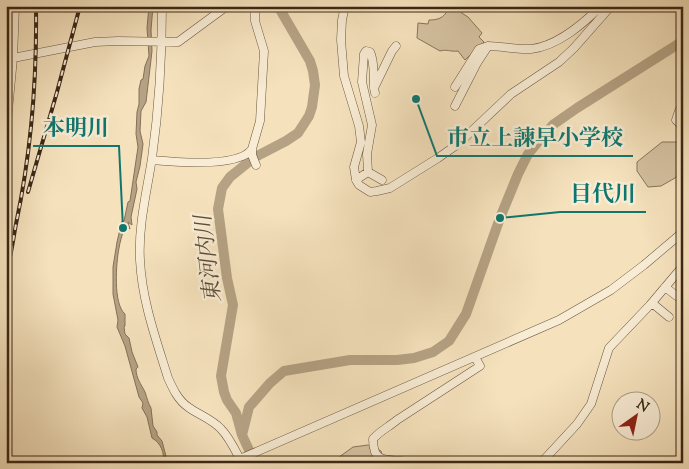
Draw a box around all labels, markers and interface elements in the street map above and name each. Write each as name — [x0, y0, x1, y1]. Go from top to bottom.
callout: 本明川 — [33, 109, 119, 146]
text: 本明川 — [43, 114, 109, 146]
callout: 市立上諫早小学校 — [437, 119, 633, 156]
text: 市立上諫早小学校 — [447, 124, 623, 156]
callout: 目代川 — [560, 175, 646, 212]
text: 目代川 — [570, 180, 636, 212]
water label: 東河内川 — [188, 211, 231, 304]
north arrow — [612, 392, 662, 442]
text: N — [632, 395, 652, 418]

